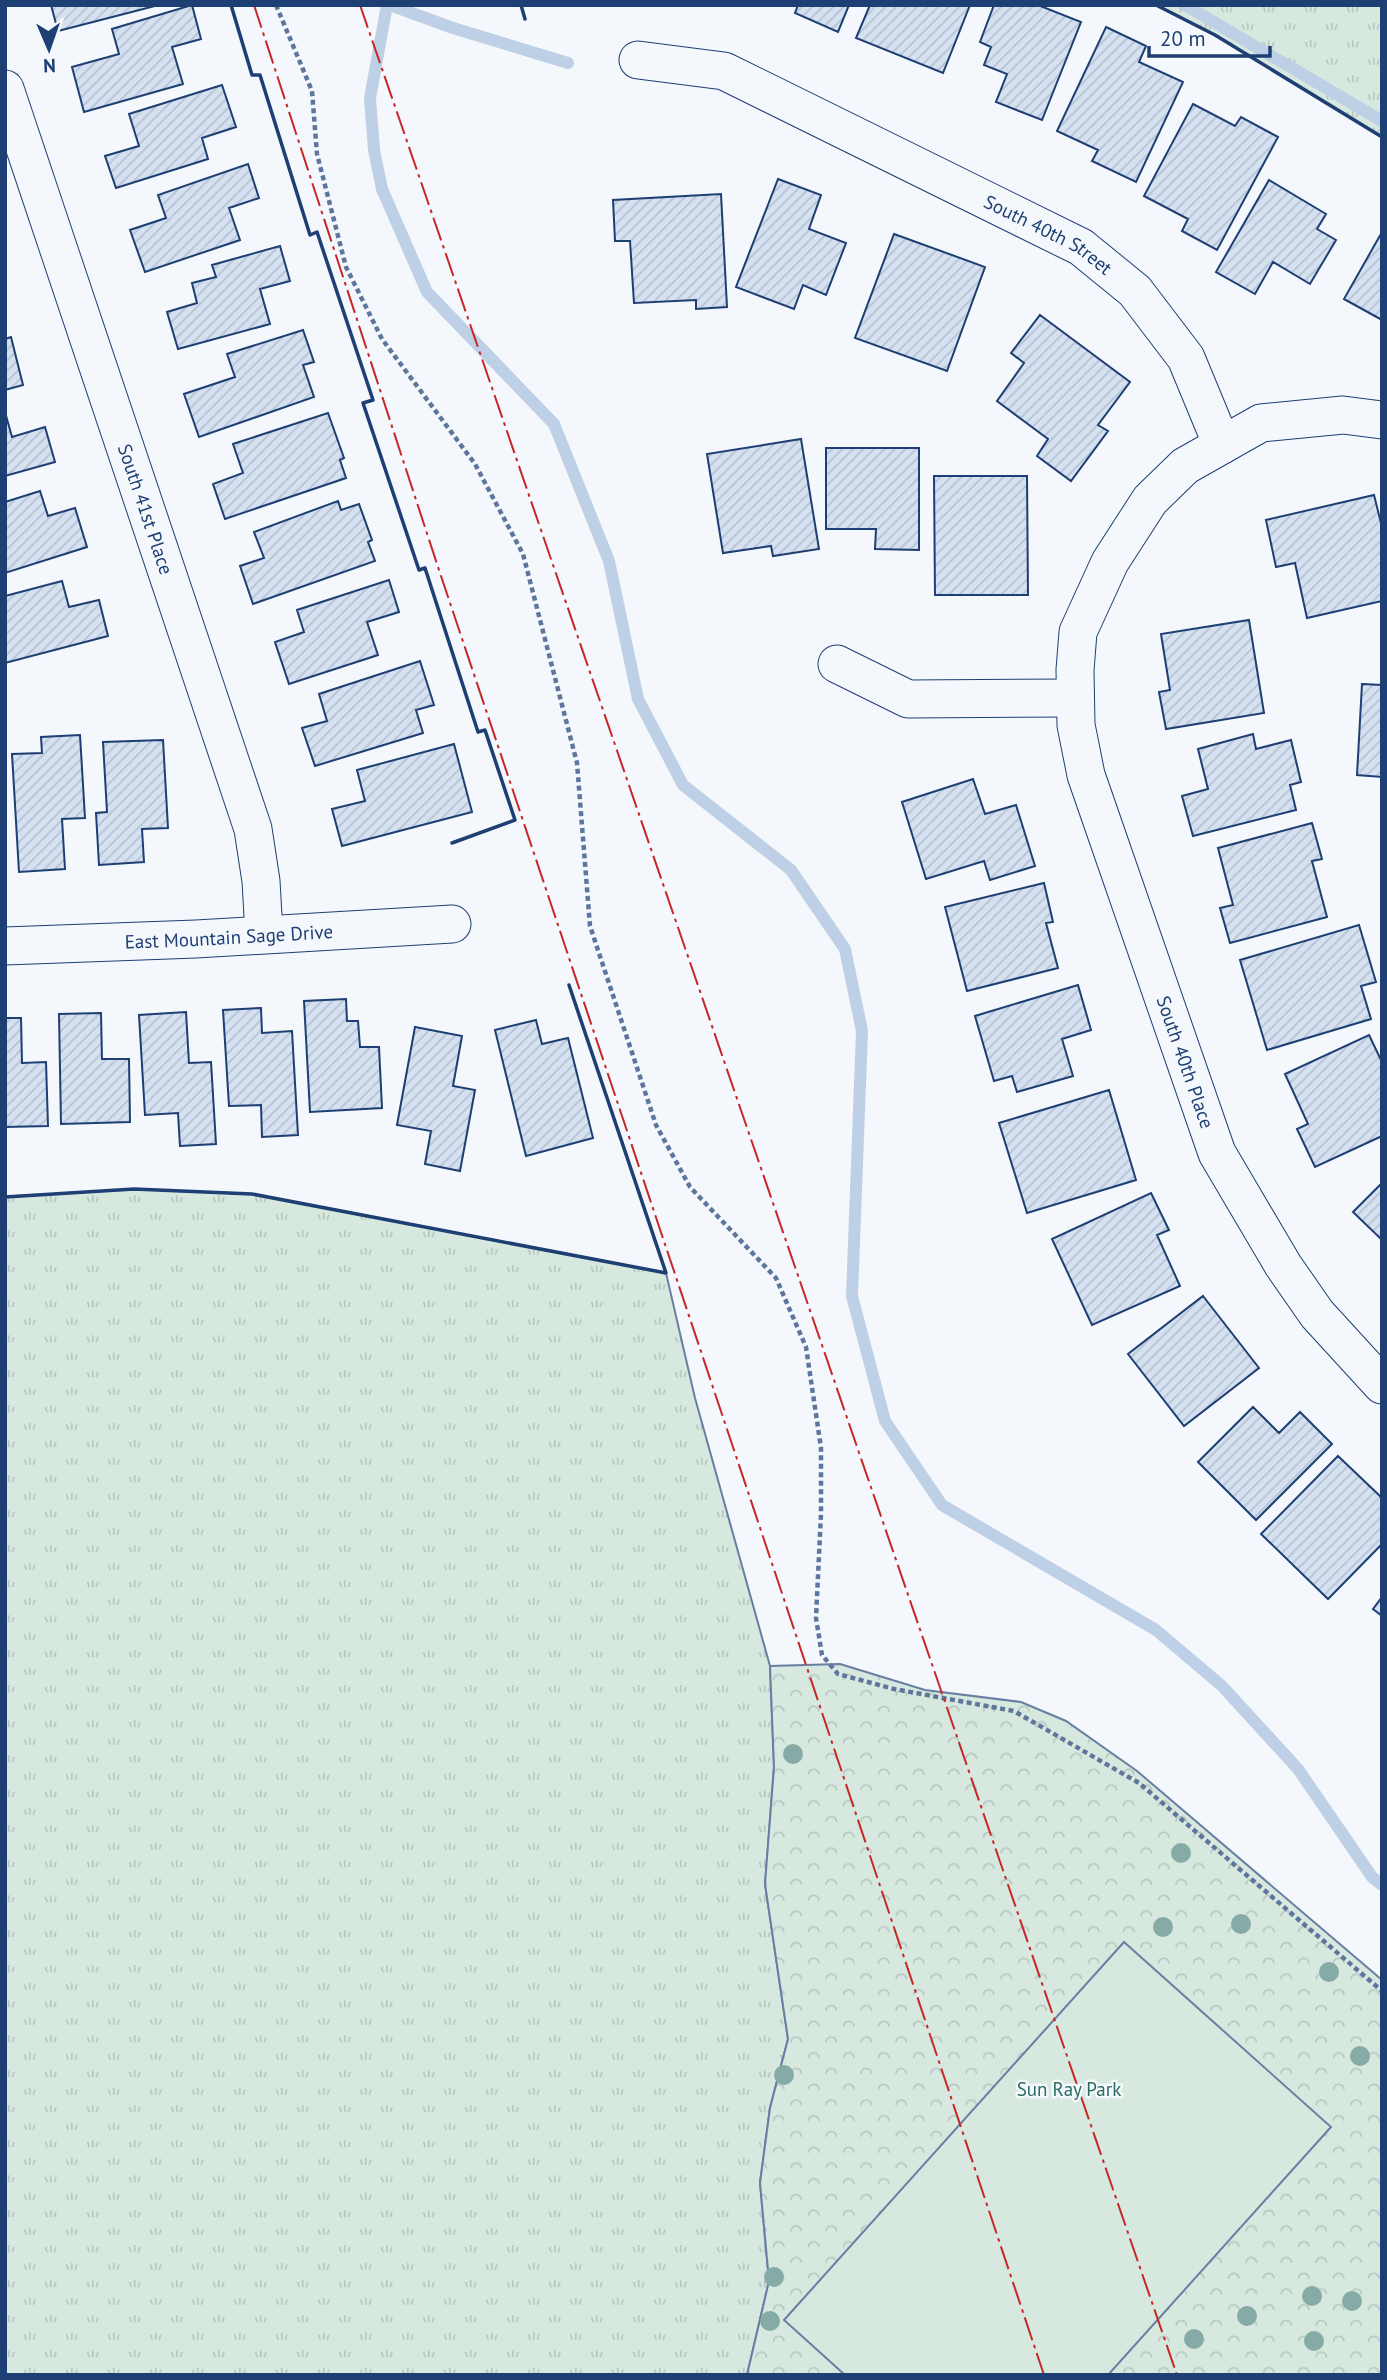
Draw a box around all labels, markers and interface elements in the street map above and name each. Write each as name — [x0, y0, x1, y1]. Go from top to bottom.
north arrow — [14, 14, 84, 84]
scale bar — [1149, 14, 1270, 58]
text: 20 m — [1160, 25, 1206, 52]
text: N — [43, 54, 56, 78]
street label: South 40th Street — [980, 189, 1118, 280]
street label: South 41st Place — [113, 441, 179, 577]
street label: East Mountain Sage Drive — [124, 919, 334, 954]
street label: South 40th Place — [1151, 993, 1220, 1131]
park label: Sun Ray Park — [1017, 2077, 1121, 2101]

